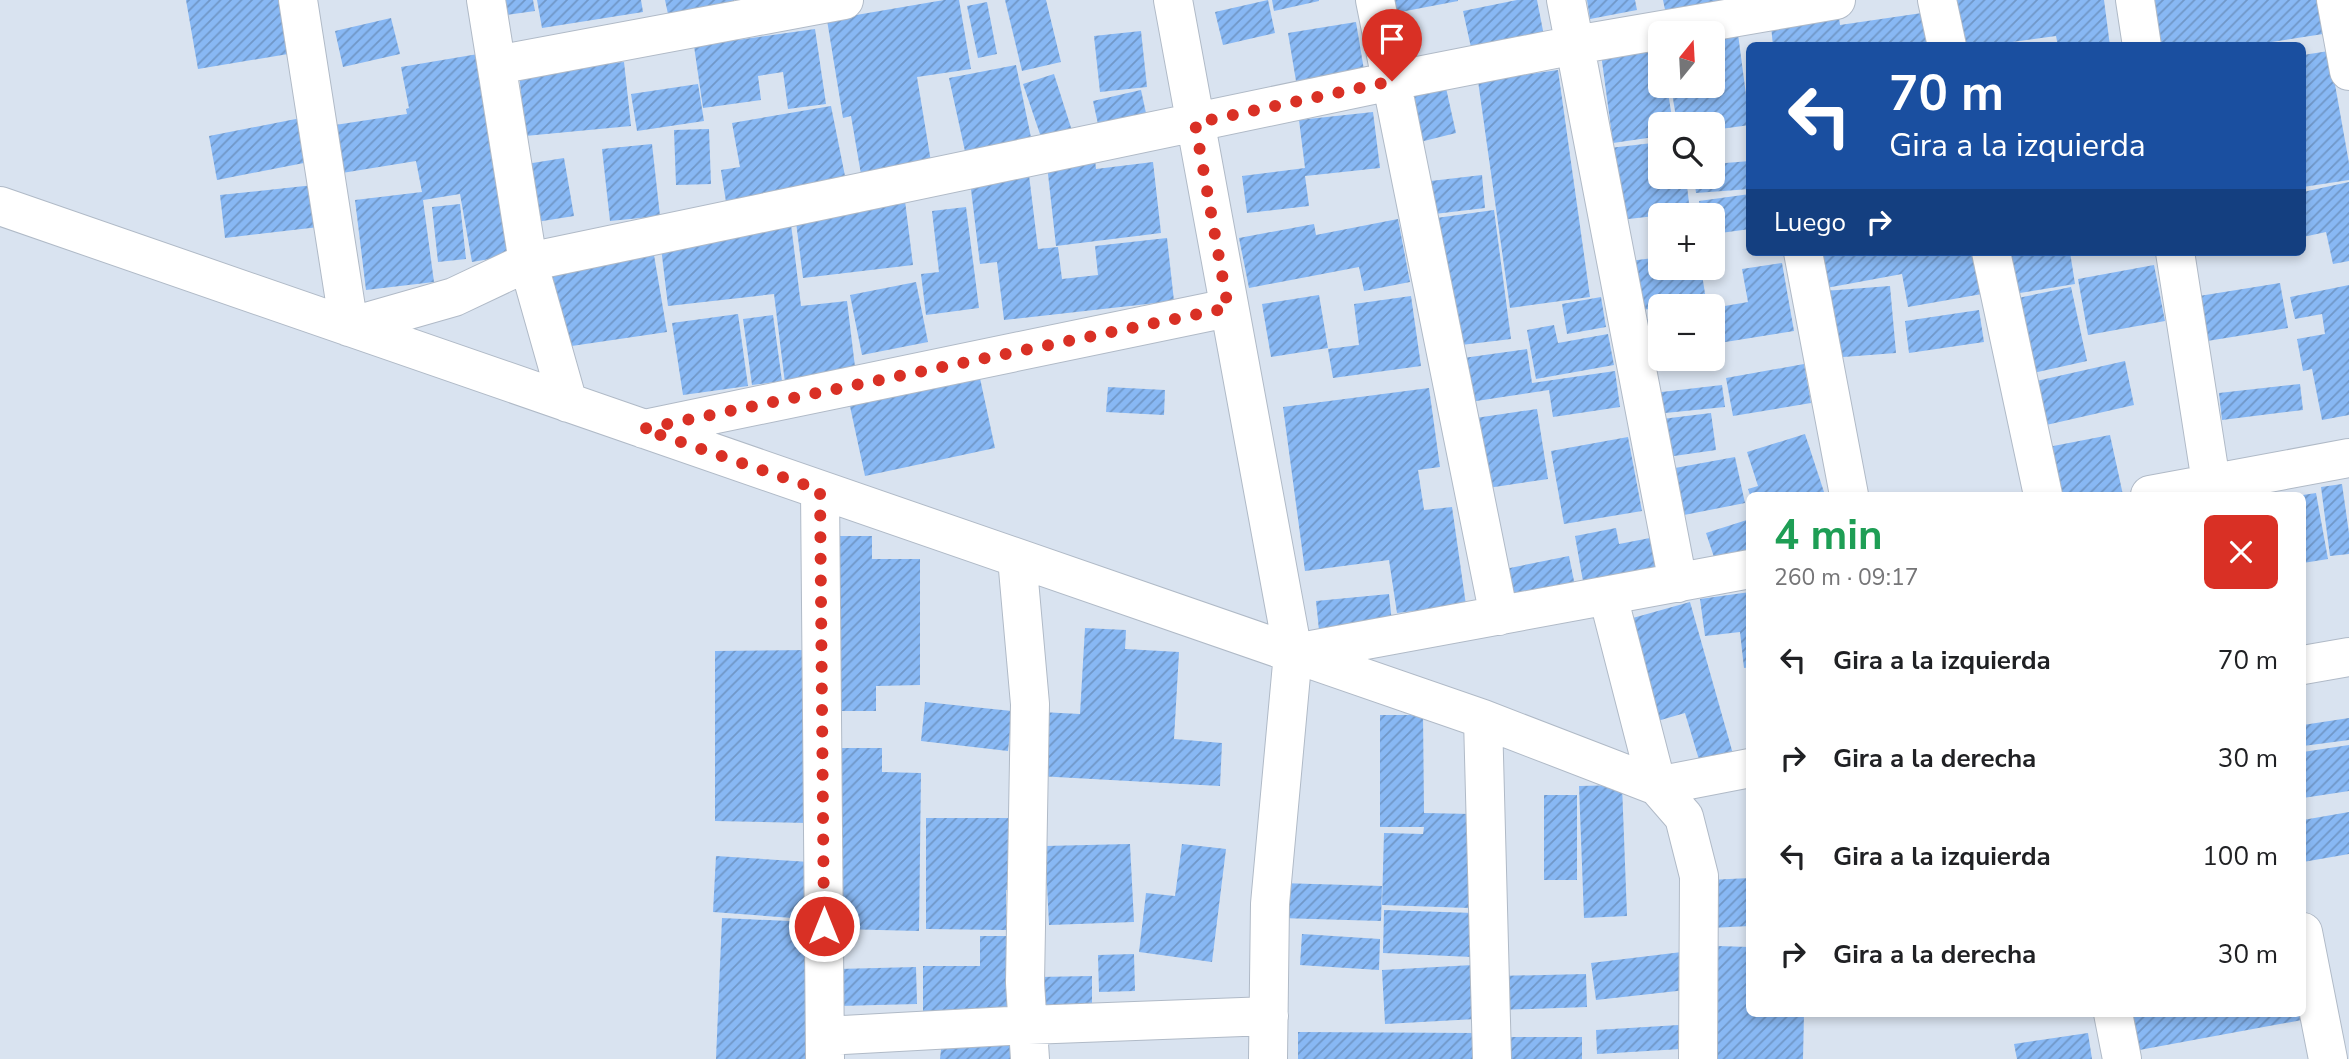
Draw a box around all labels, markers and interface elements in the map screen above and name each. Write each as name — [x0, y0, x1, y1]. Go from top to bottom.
pin — [1362, 9, 1422, 81]
icon: arrive — [1373, 20, 1411, 58]
north arrow — [1648, 21, 1726, 98]
map controls — [1648, 21, 1725, 371]
text: 70 m — [1889, 60, 2004, 127]
icon: left — [1774, 70, 1865, 161]
button: search — [1648, 112, 1725, 189]
text: Gira a la izquierda — [1889, 124, 2146, 167]
button: + — [1648, 203, 1725, 280]
icon: right — [1860, 203, 1898, 241]
text: Luego — [1774, 205, 1846, 240]
button: − — [1648, 294, 1725, 371]
text: 4 min — [1774, 507, 1883, 564]
button: close — [2204, 515, 2278, 589]
text: 260 m · 09:17 — [1774, 562, 1919, 593]
icon: left — [1774, 641, 1812, 679]
text: Gira a la izquierda — [1833, 643, 2051, 678]
text: 70 m — [2218, 643, 2278, 678]
icon: right — [1774, 739, 1812, 777]
text: Gira a la derecha — [1833, 741, 2036, 776]
text: 30 m — [2218, 741, 2278, 776]
icon: left — [1774, 837, 1812, 875]
text: Gira a la izquierda — [1833, 839, 2051, 874]
text: 100 m — [2202, 839, 2278, 874]
position arrow — [787, 889, 861, 963]
icon: right — [1774, 935, 1812, 973]
text: Gira a la derecha — [1833, 937, 2036, 972]
text: 30 m — [2218, 937, 2278, 972]

